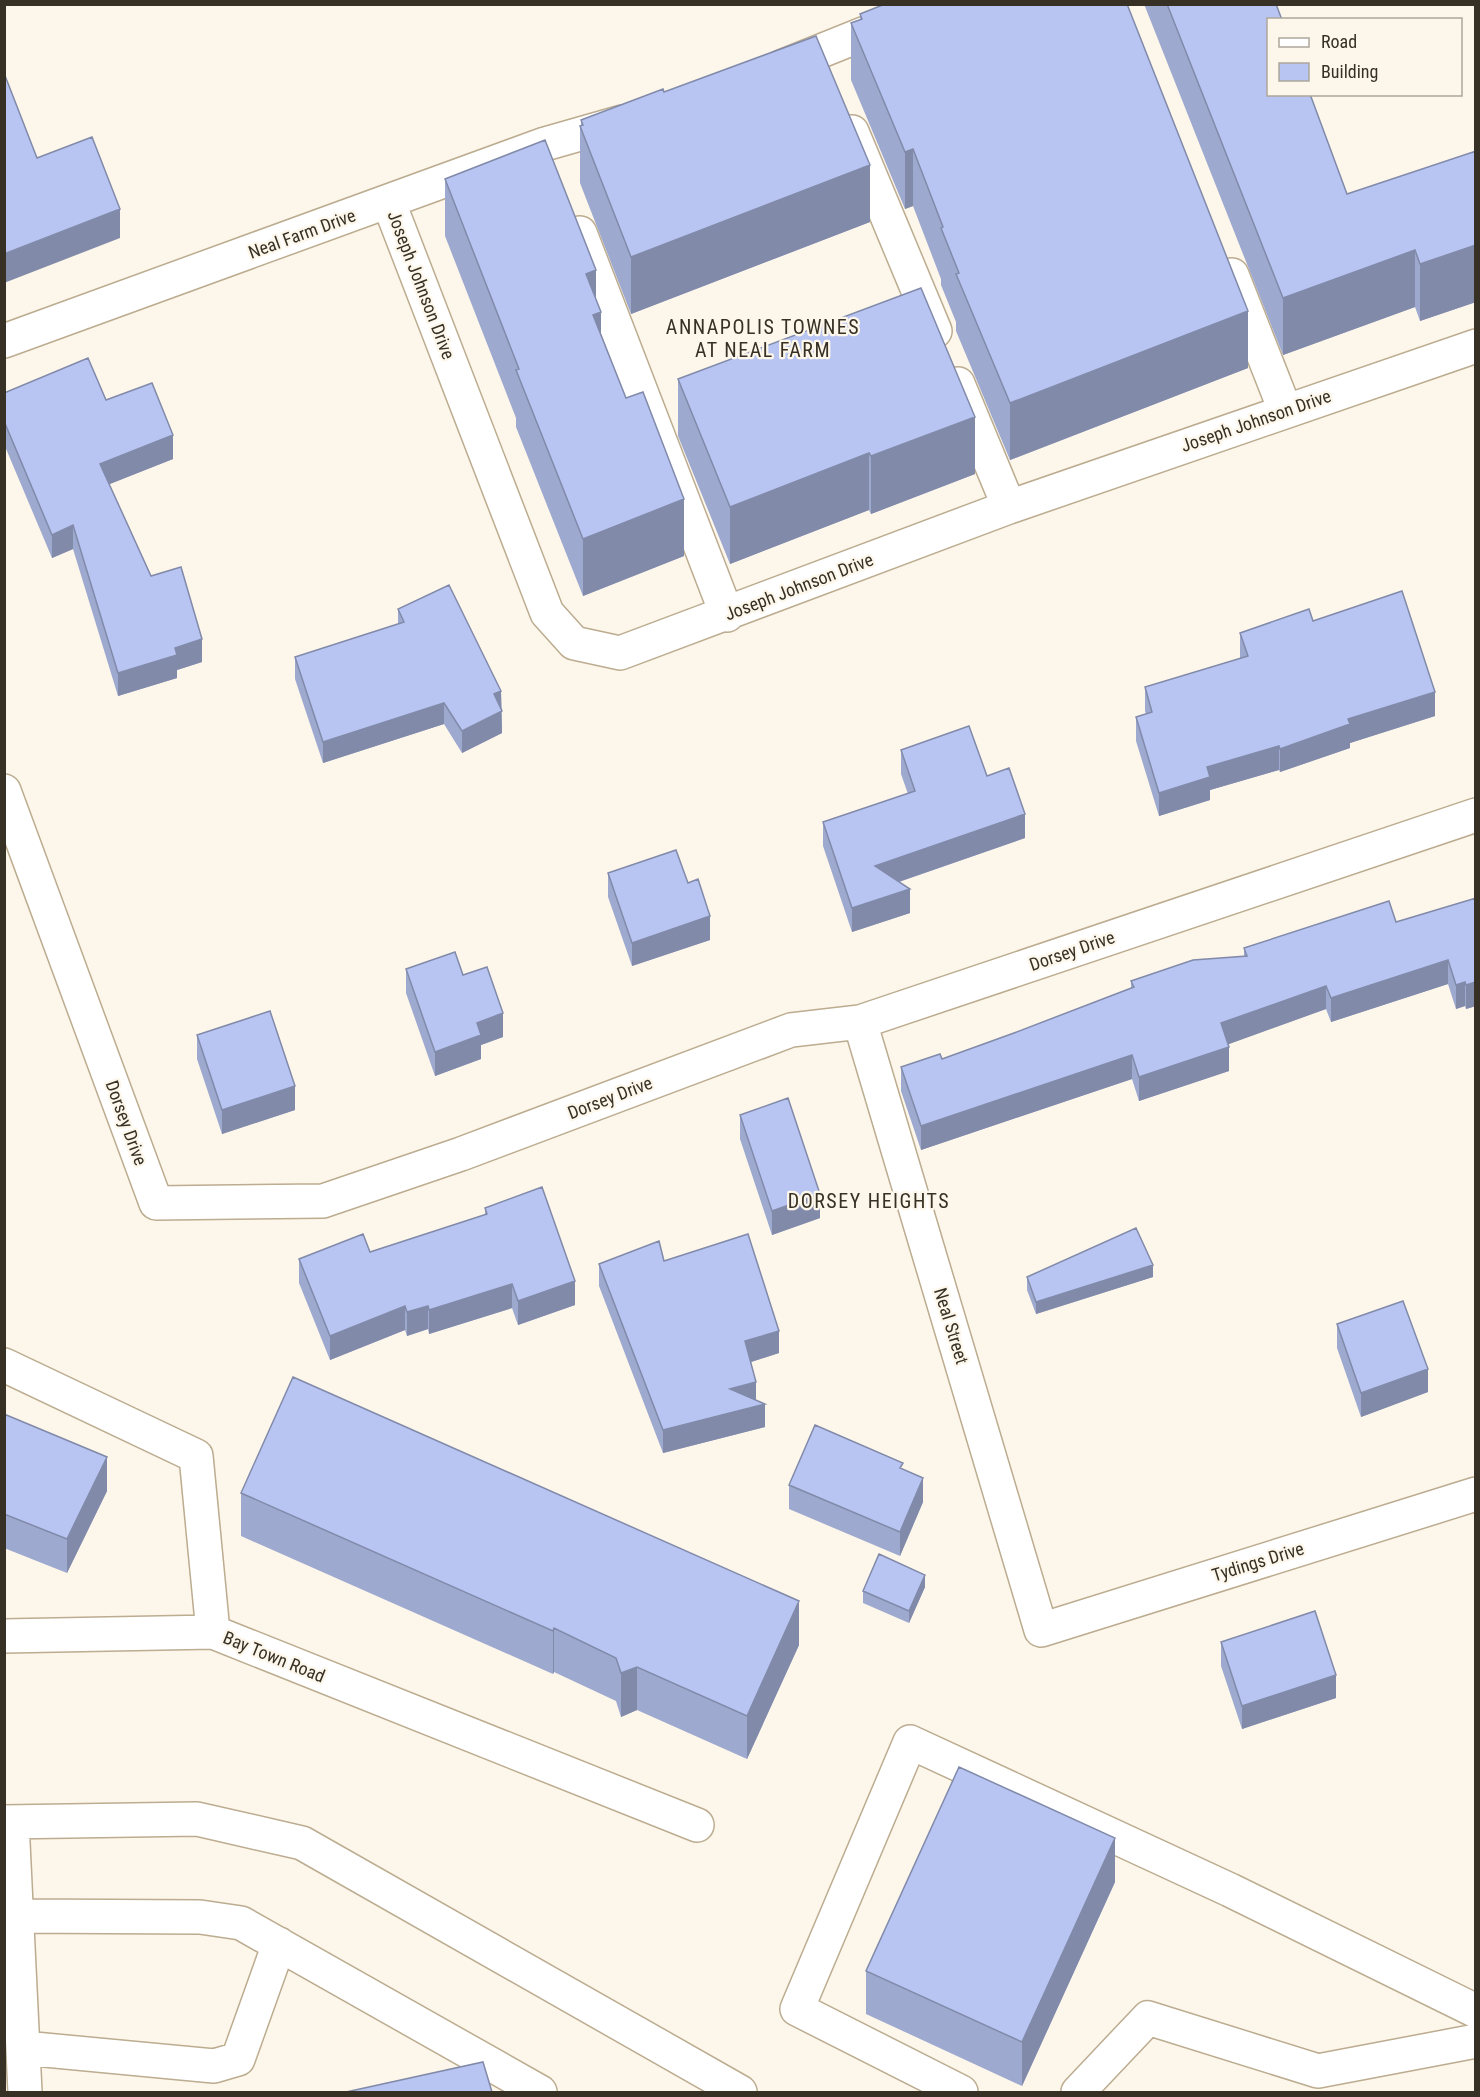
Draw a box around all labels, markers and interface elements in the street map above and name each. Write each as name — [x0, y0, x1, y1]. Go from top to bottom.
legend — [1267, 18, 1462, 96]
text: Road — [1321, 31, 1357, 52]
text: Building — [1321, 61, 1378, 82]
street label: Neal Farm Drive — [245, 204, 358, 263]
street label: Joseph Johnson Drive — [383, 208, 459, 362]
district label: ANNAPOLIS TOWNES AT NEAL FARM — [666, 315, 860, 362]
street label: Joseph Johnson Drive — [1178, 385, 1334, 456]
street label: Joseph Johnson Drive — [722, 549, 876, 625]
street label: Dorsey Drive — [1026, 926, 1117, 975]
street label: Dorsey Drive — [565, 1072, 655, 1123]
street label: Dorsey Drive — [101, 1077, 152, 1168]
district label: DORSEY HEIGHTS — [788, 1189, 950, 1213]
street label: Neal Street — [930, 1285, 973, 1367]
street label: Tydings Drive — [1209, 1538, 1306, 1585]
street label: Bay Town Road — [220, 1627, 328, 1686]

